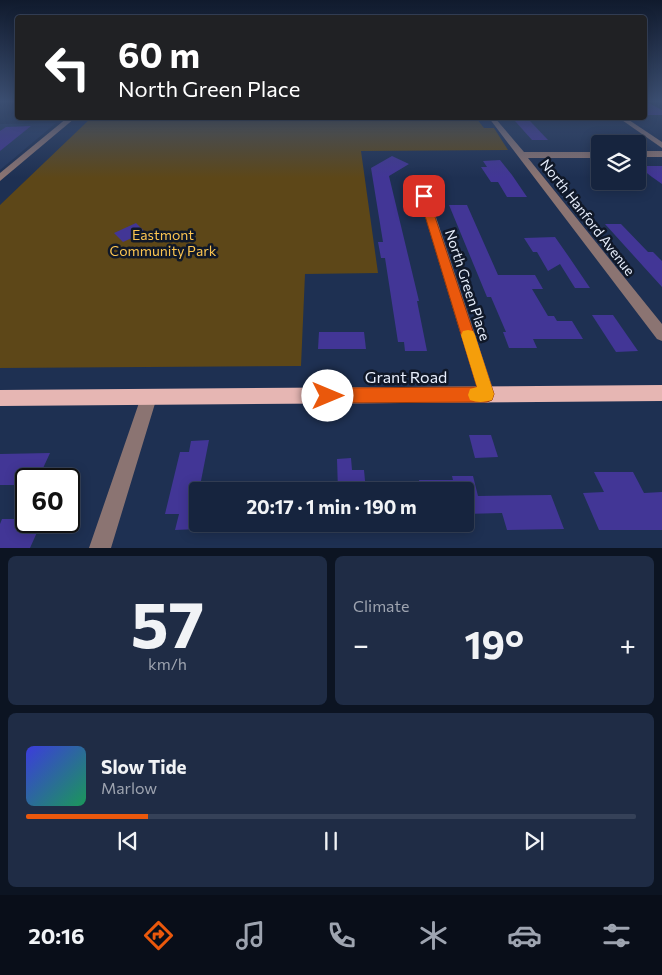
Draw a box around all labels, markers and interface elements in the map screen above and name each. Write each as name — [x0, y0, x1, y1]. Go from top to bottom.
text: 60 m — [118, 32, 200, 75]
icon: left — [35, 35, 100, 100]
text: North Green Place — [118, 75, 300, 102]
map controls — [591, 135, 646, 190]
button: layers — [591, 135, 646, 190]
street label: North Hanford Avenue — [537, 155, 639, 279]
pin — [403, 175, 445, 217]
icon: arrive — [410, 182, 438, 210]
park label: Eastmont Community Park — [110, 226, 217, 259]
street label: North Green Place — [442, 227, 494, 343]
street label: Grant Road — [365, 367, 447, 386]
position arrow — [301, 369, 353, 421]
speed limit sign: 60 — [15, 468, 80, 533]
text: 20:17 · 1 min · 190 m — [246, 495, 417, 518]
text: 57 — [131, 582, 204, 661]
text: Climate — [353, 596, 409, 615]
text: 19° — [464, 620, 524, 667]
text: − — [353, 627, 369, 661]
text: + — [620, 627, 636, 661]
text: km/h — [148, 654, 187, 673]
text: Slow Tide — [101, 755, 187, 778]
text: Marlow — [101, 778, 157, 797]
icon: previous — [114, 827, 142, 855]
icon: pause — [317, 827, 345, 855]
icon: next — [520, 827, 548, 855]
icon: directions — [141, 918, 176, 953]
icon: music — [233, 918, 268, 953]
icon: phone — [324, 918, 359, 953]
icon: climate — [416, 918, 451, 953]
icon: car — [507, 918, 542, 953]
icon: filters — [599, 918, 634, 953]
text: 20:16 — [28, 922, 85, 949]

